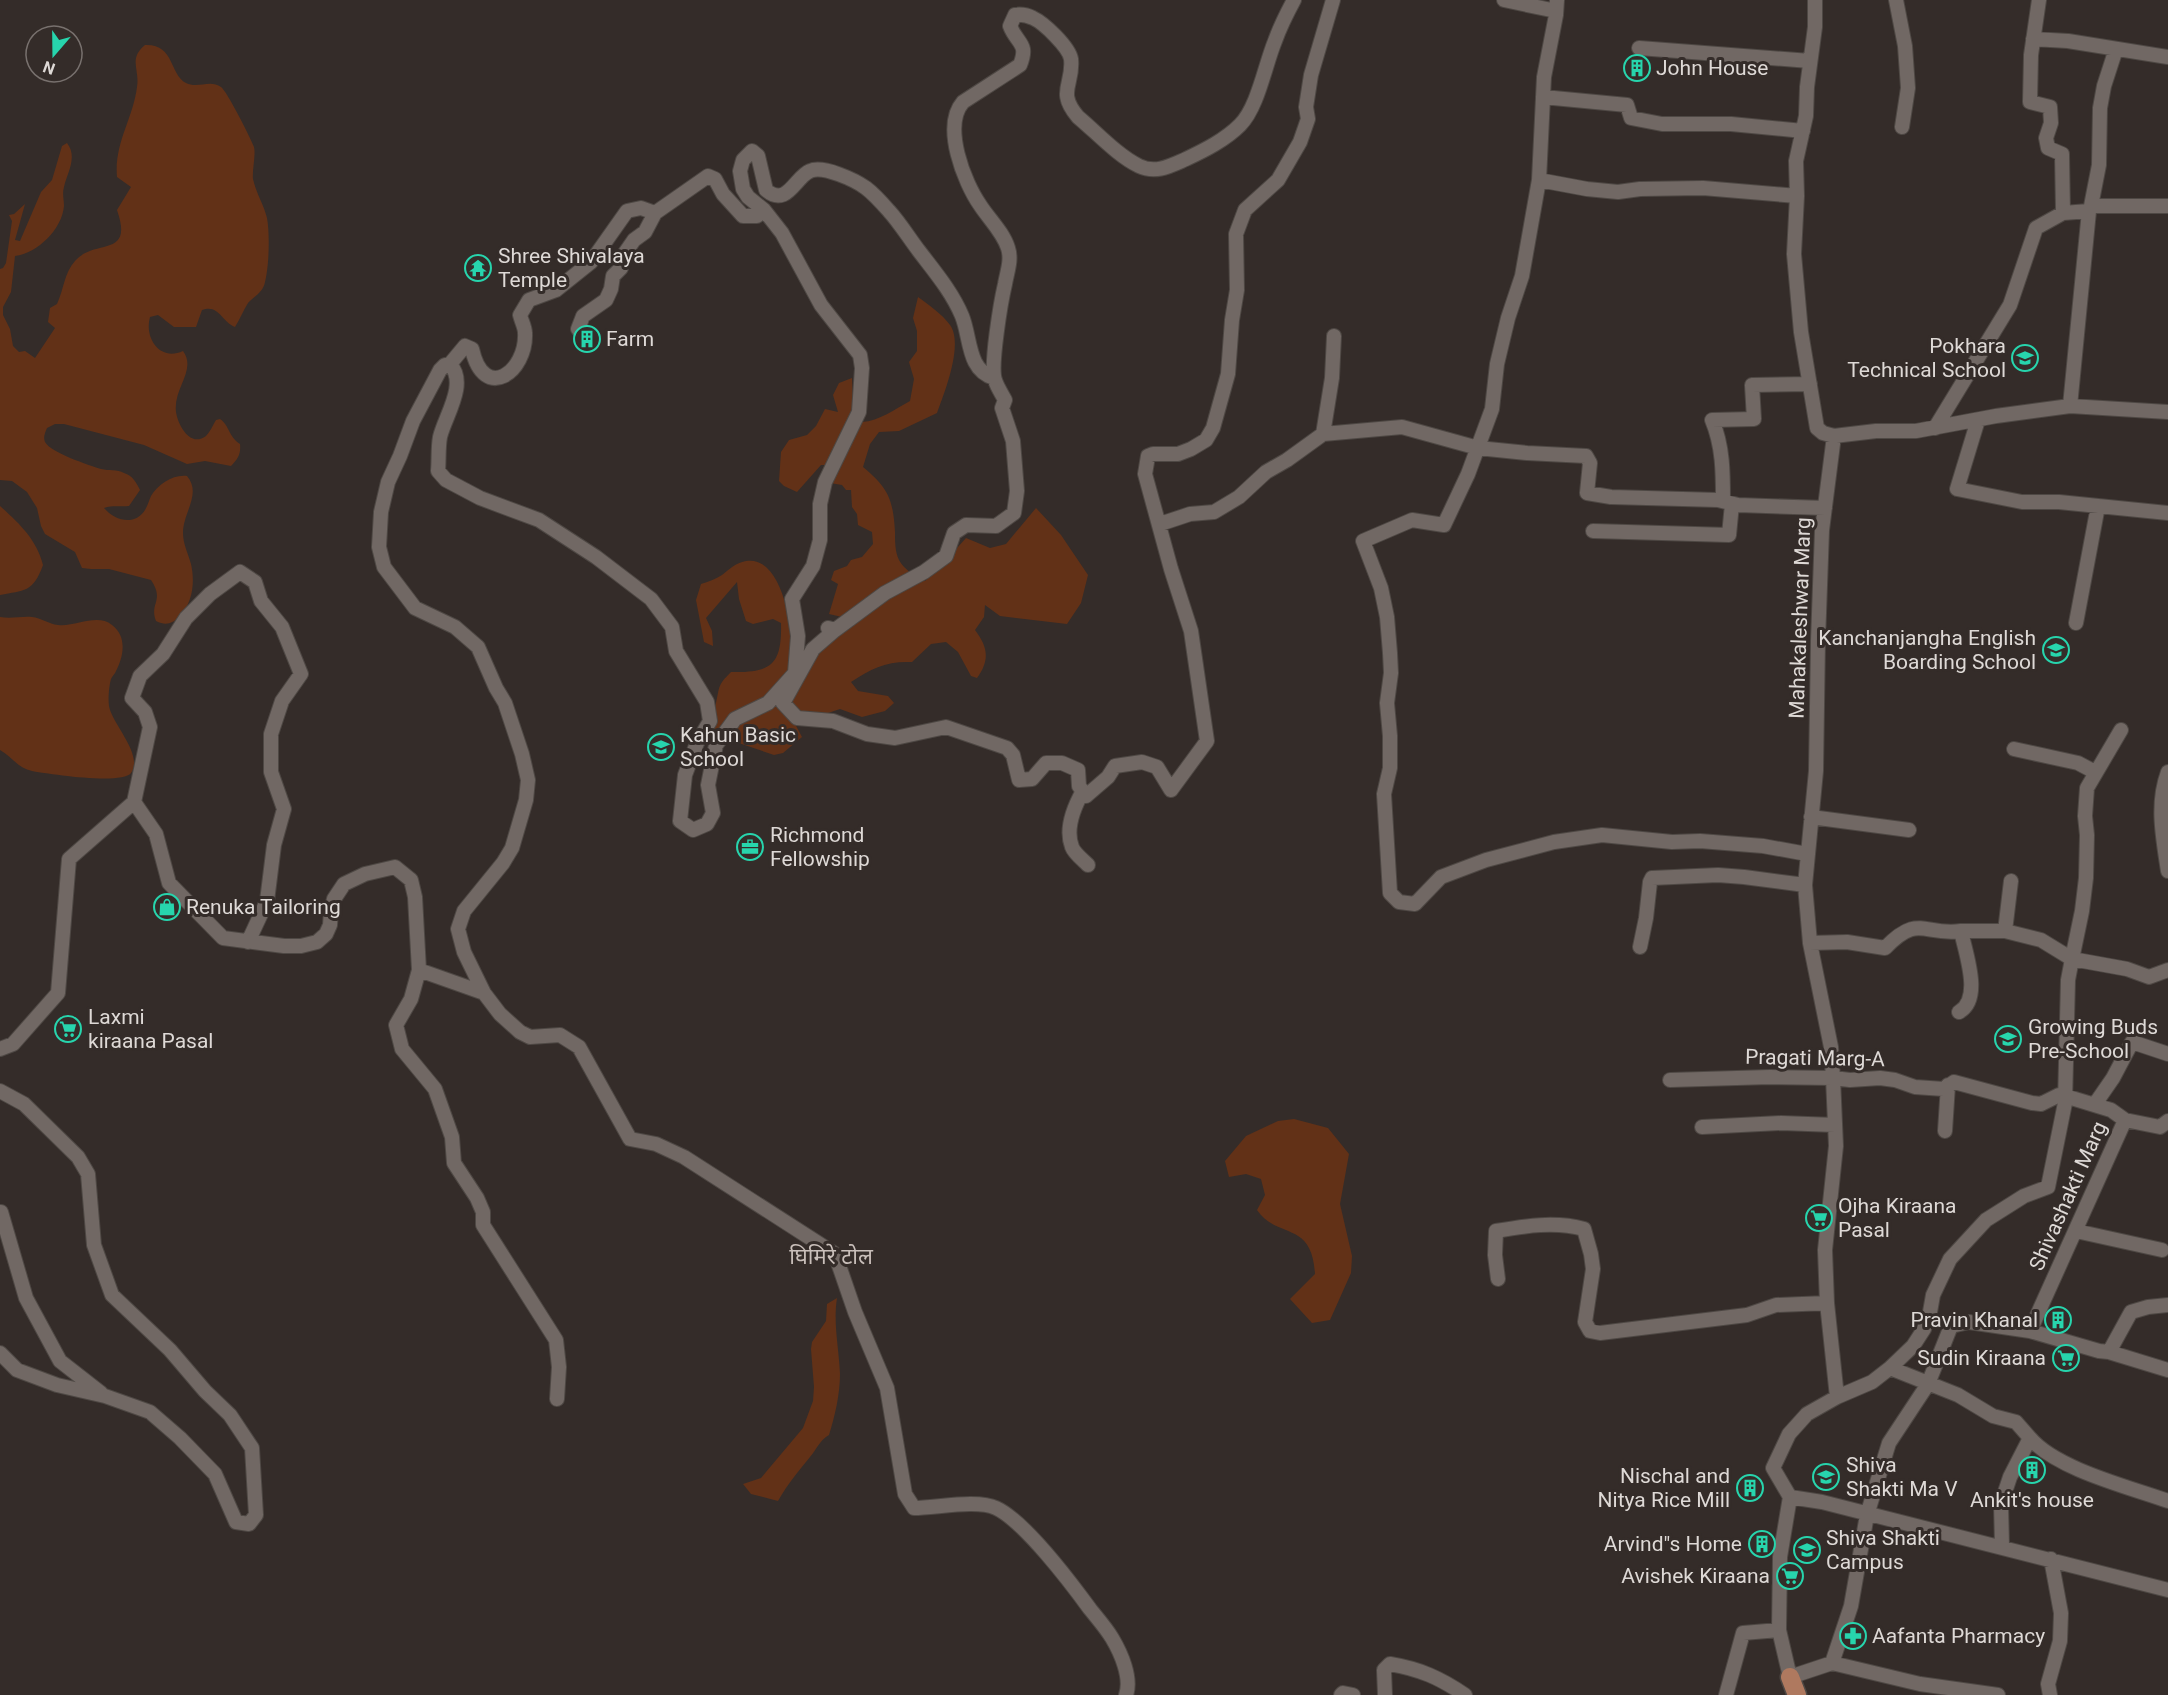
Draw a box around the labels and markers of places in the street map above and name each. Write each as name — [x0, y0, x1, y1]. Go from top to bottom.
building icon: John House — [1622, 53, 1652, 83]
place label: John House — [1656, 56, 1768, 80]
place label: Shree Shivalaya Temple — [498, 244, 645, 292]
temple icon: Shree Shivalaya Temple — [463, 253, 493, 283]
building icon: Farm — [572, 324, 602, 354]
place label: Farm — [606, 327, 654, 351]
place label: Pokhara Technical School — [1847, 334, 2006, 382]
school or university icon: Pokhara Technical School — [2010, 343, 2040, 373]
place label: Kanchanjangha English Boarding School — [1818, 626, 2036, 674]
school or university icon: Kanchanjangha English Boarding School — [2041, 635, 2071, 665]
place label: Kahun Basic School — [680, 723, 796, 771]
school or university icon: Kahun Basic School — [646, 732, 676, 762]
place label: Richmond Fellowship — [770, 823, 870, 871]
office icon: Richmond Fellowship — [735, 832, 765, 862]
shop icon: Renuka Tailoring — [152, 892, 182, 922]
place label: Renuka Tailoring — [186, 895, 341, 919]
place label: Laxmi kiraana Pasal — [88, 1005, 213, 1053]
supermarket icon: Laxmi kiraana Pasal — [53, 1014, 83, 1044]
place label: Growing Buds Pre-School — [2028, 1015, 2158, 1063]
school or university icon: Growing Buds Pre-School — [1993, 1024, 2023, 1054]
place label: Ojha Kiraana Pasal — [1838, 1194, 1957, 1242]
supermarket icon: Ojha Kiraana Pasal — [1804, 1203, 1834, 1233]
building icon: Pravin Khanal — [2043, 1305, 2073, 1335]
place label: Pravin Khanal — [1910, 1308, 2038, 1332]
supermarket icon: Sudin Kiraana — [2051, 1343, 2081, 1373]
place label: Sudin Kiraana — [1917, 1346, 2046, 1370]
place label: Shiva Shakti Ma V — [1846, 1453, 1958, 1501]
building icon: Ankit's house — [2017, 1455, 2047, 1485]
school or university icon: Shiva Shakti Ma V — [1811, 1462, 1841, 1492]
place label: Nischal and Nitya Rice Mill — [1598, 1464, 1730, 1512]
building icon: Nischal and Nitya Rice Mill — [1735, 1473, 1765, 1503]
place label: Ankit's house — [1970, 1488, 2094, 1512]
place label: Shiva Shakti Campus — [1826, 1526, 1940, 1574]
building icon: Arvind"s Home — [1747, 1529, 1777, 1559]
place label: Arvind"s Home — [1604, 1532, 1742, 1556]
school or university icon: Shiva Shakti Campus — [1792, 1535, 1822, 1565]
supermarket icon: Avishek Kiraana — [1775, 1561, 1805, 1591]
place label: Avishek Kiraana — [1621, 1564, 1770, 1588]
pharmacy icon: Aafanta Pharmacy — [1838, 1621, 1868, 1651]
place label: Aafanta Pharmacy — [1872, 1624, 2045, 1648]

